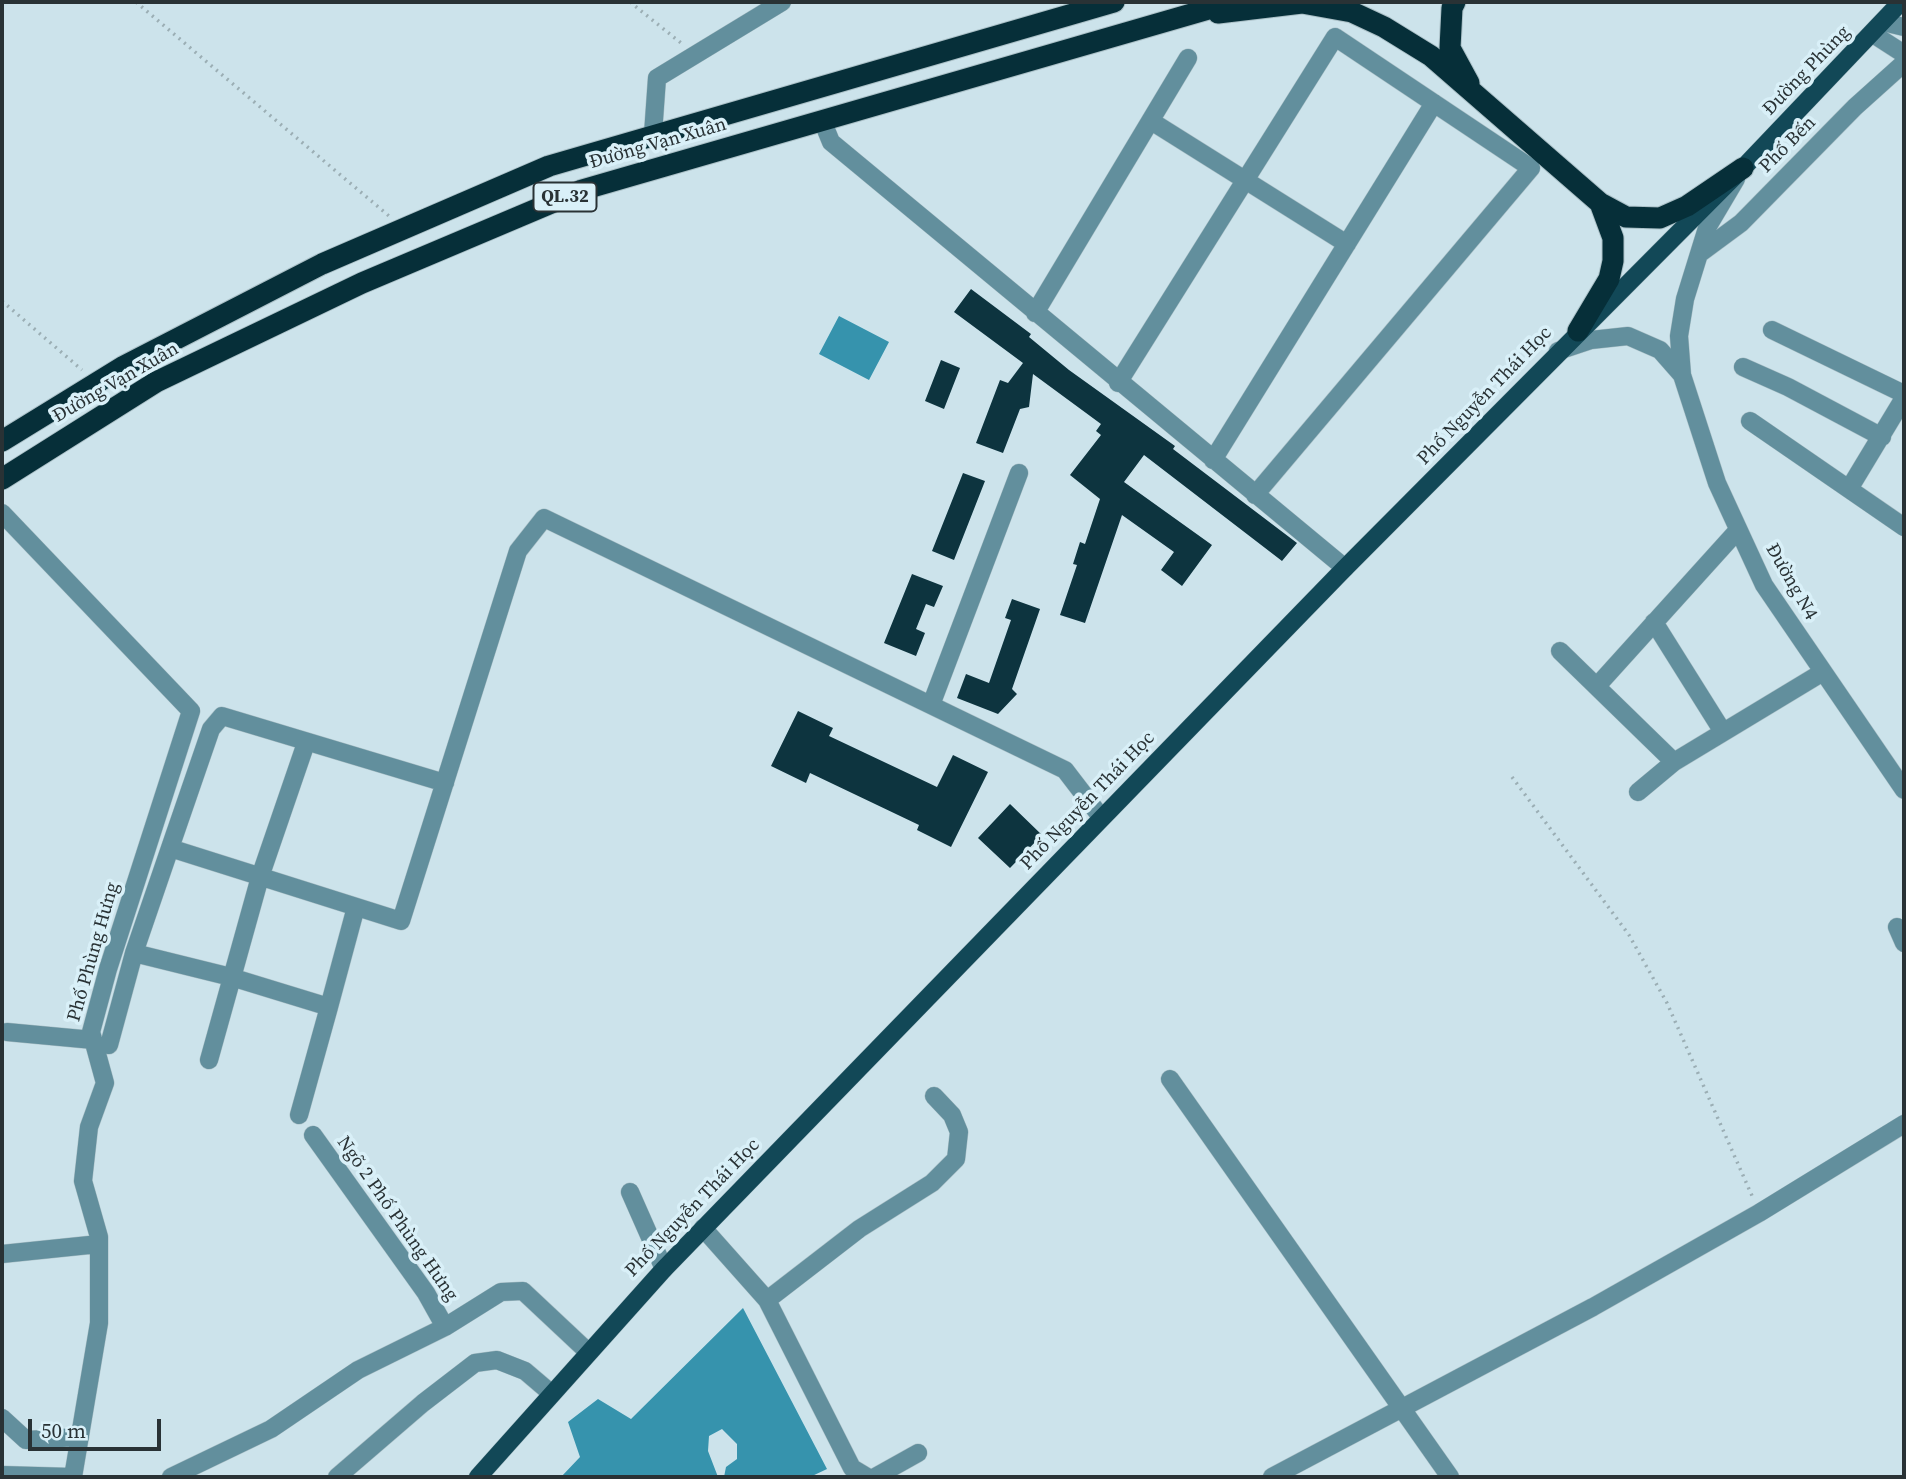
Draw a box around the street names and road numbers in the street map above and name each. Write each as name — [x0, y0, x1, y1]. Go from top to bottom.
street label: Đường Phùng — [1759, 21, 1855, 121]
street label: Phố Bến — [1755, 112, 1821, 178]
street label: Đường Vạn Xuân — [587, 114, 729, 174]
road number: QL.32 — [534, 182, 596, 212]
street label: Phố Nguyễn Thái Học — [1413, 322, 1557, 470]
street label: Đường Vạn Xuân — [49, 338, 183, 428]
street label: Đường N4 — [1760, 540, 1822, 624]
street label: Phố Nguyễn Thái Học — [1016, 727, 1160, 875]
street label: Phố Phùng Hưng — [63, 880, 125, 1024]
street label: Ngõ 2 Phố Phùng Hưng — [331, 1132, 463, 1306]
street label: Phố Nguyễn Thái Học — [621, 1134, 765, 1282]

